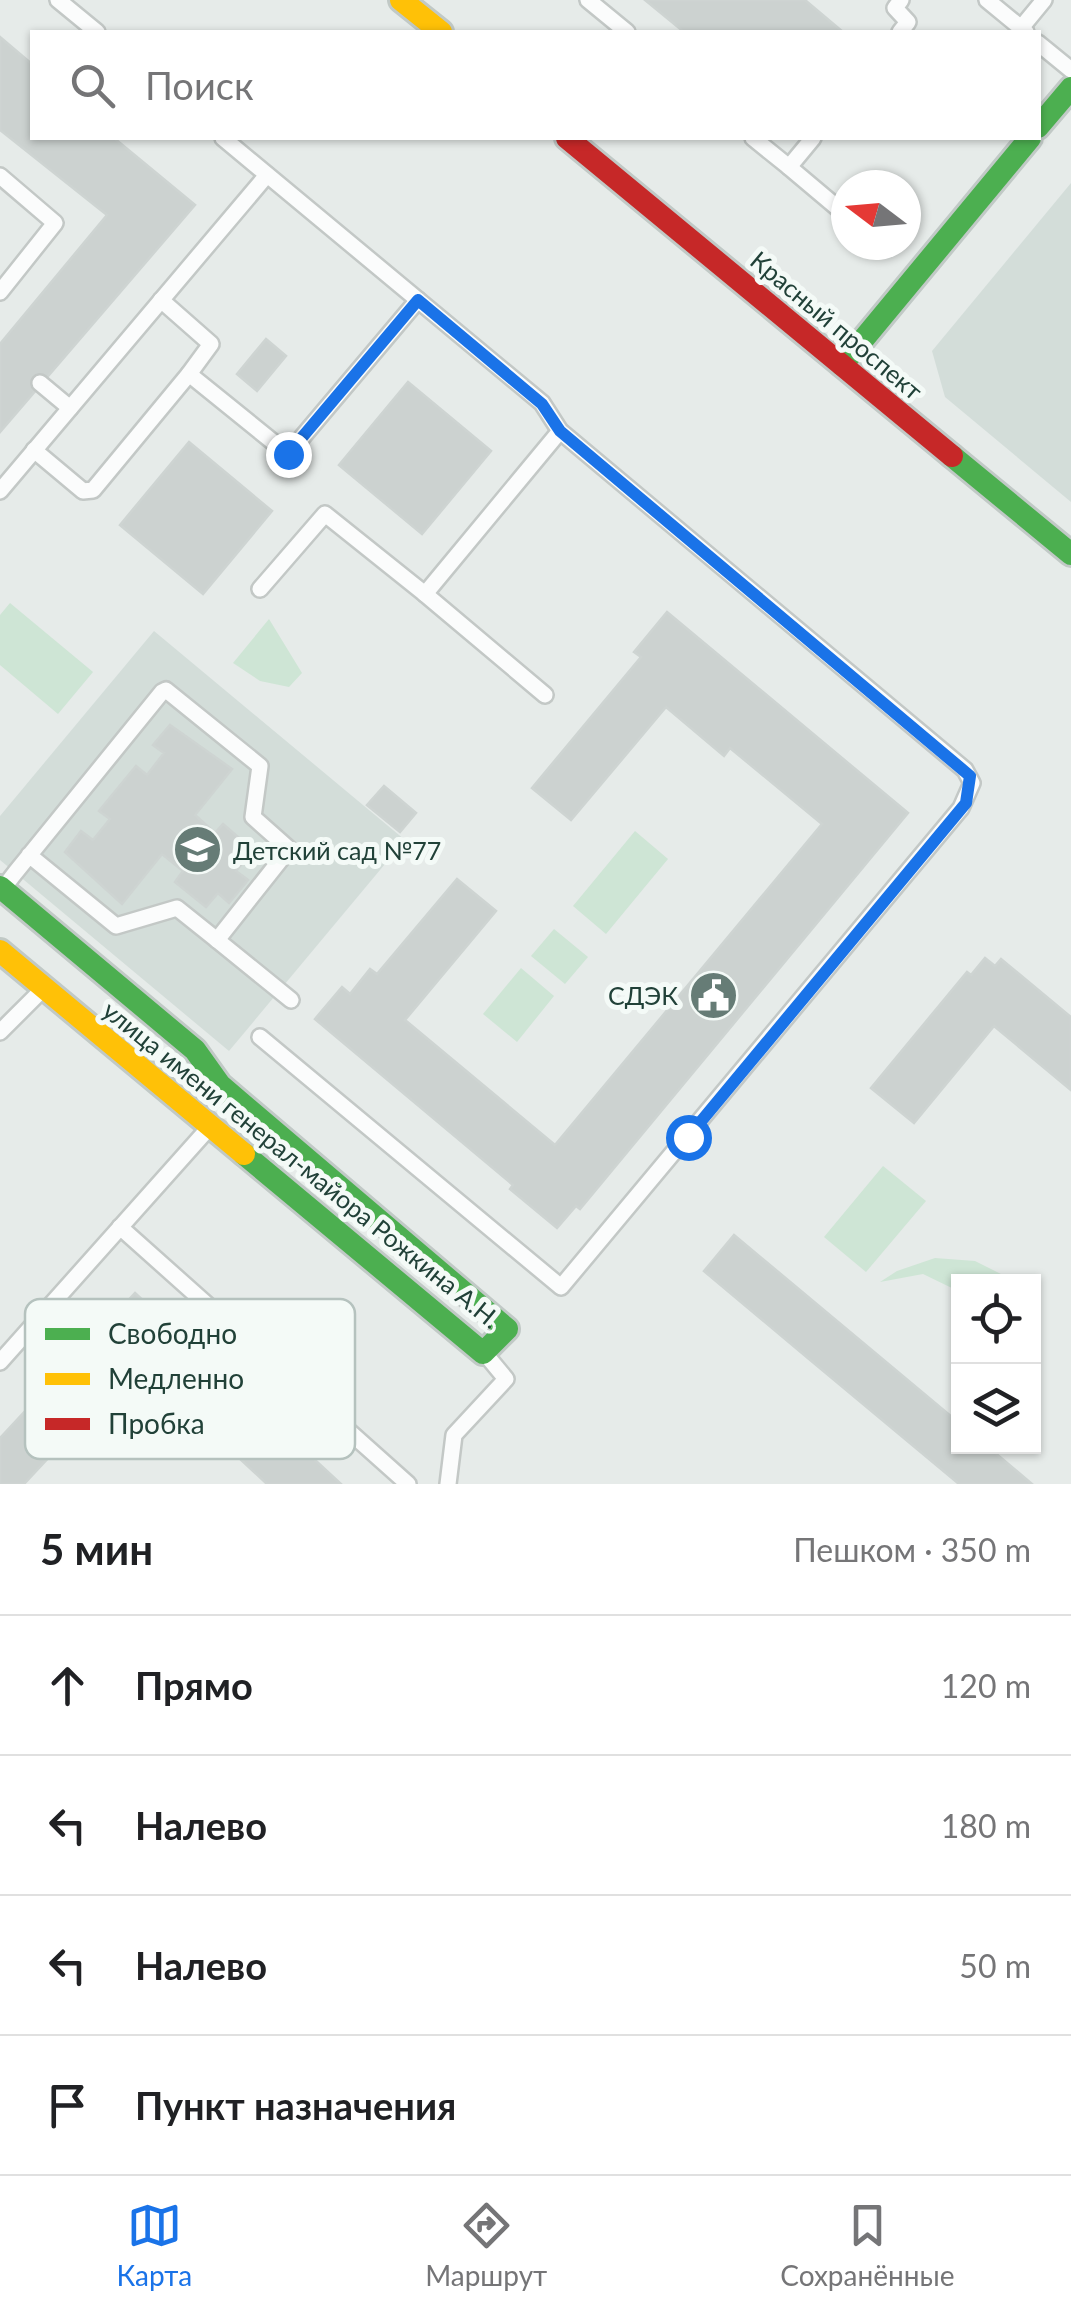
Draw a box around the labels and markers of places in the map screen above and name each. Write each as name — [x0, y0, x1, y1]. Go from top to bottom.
school or university icon: Детский сад №77 — [172, 824, 224, 876]
place label: Детский сад №77 — [233, 835, 441, 865]
public building icon: СДЭК — [687, 969, 739, 1021]
place label: СДЭК — [608, 980, 678, 1010]

